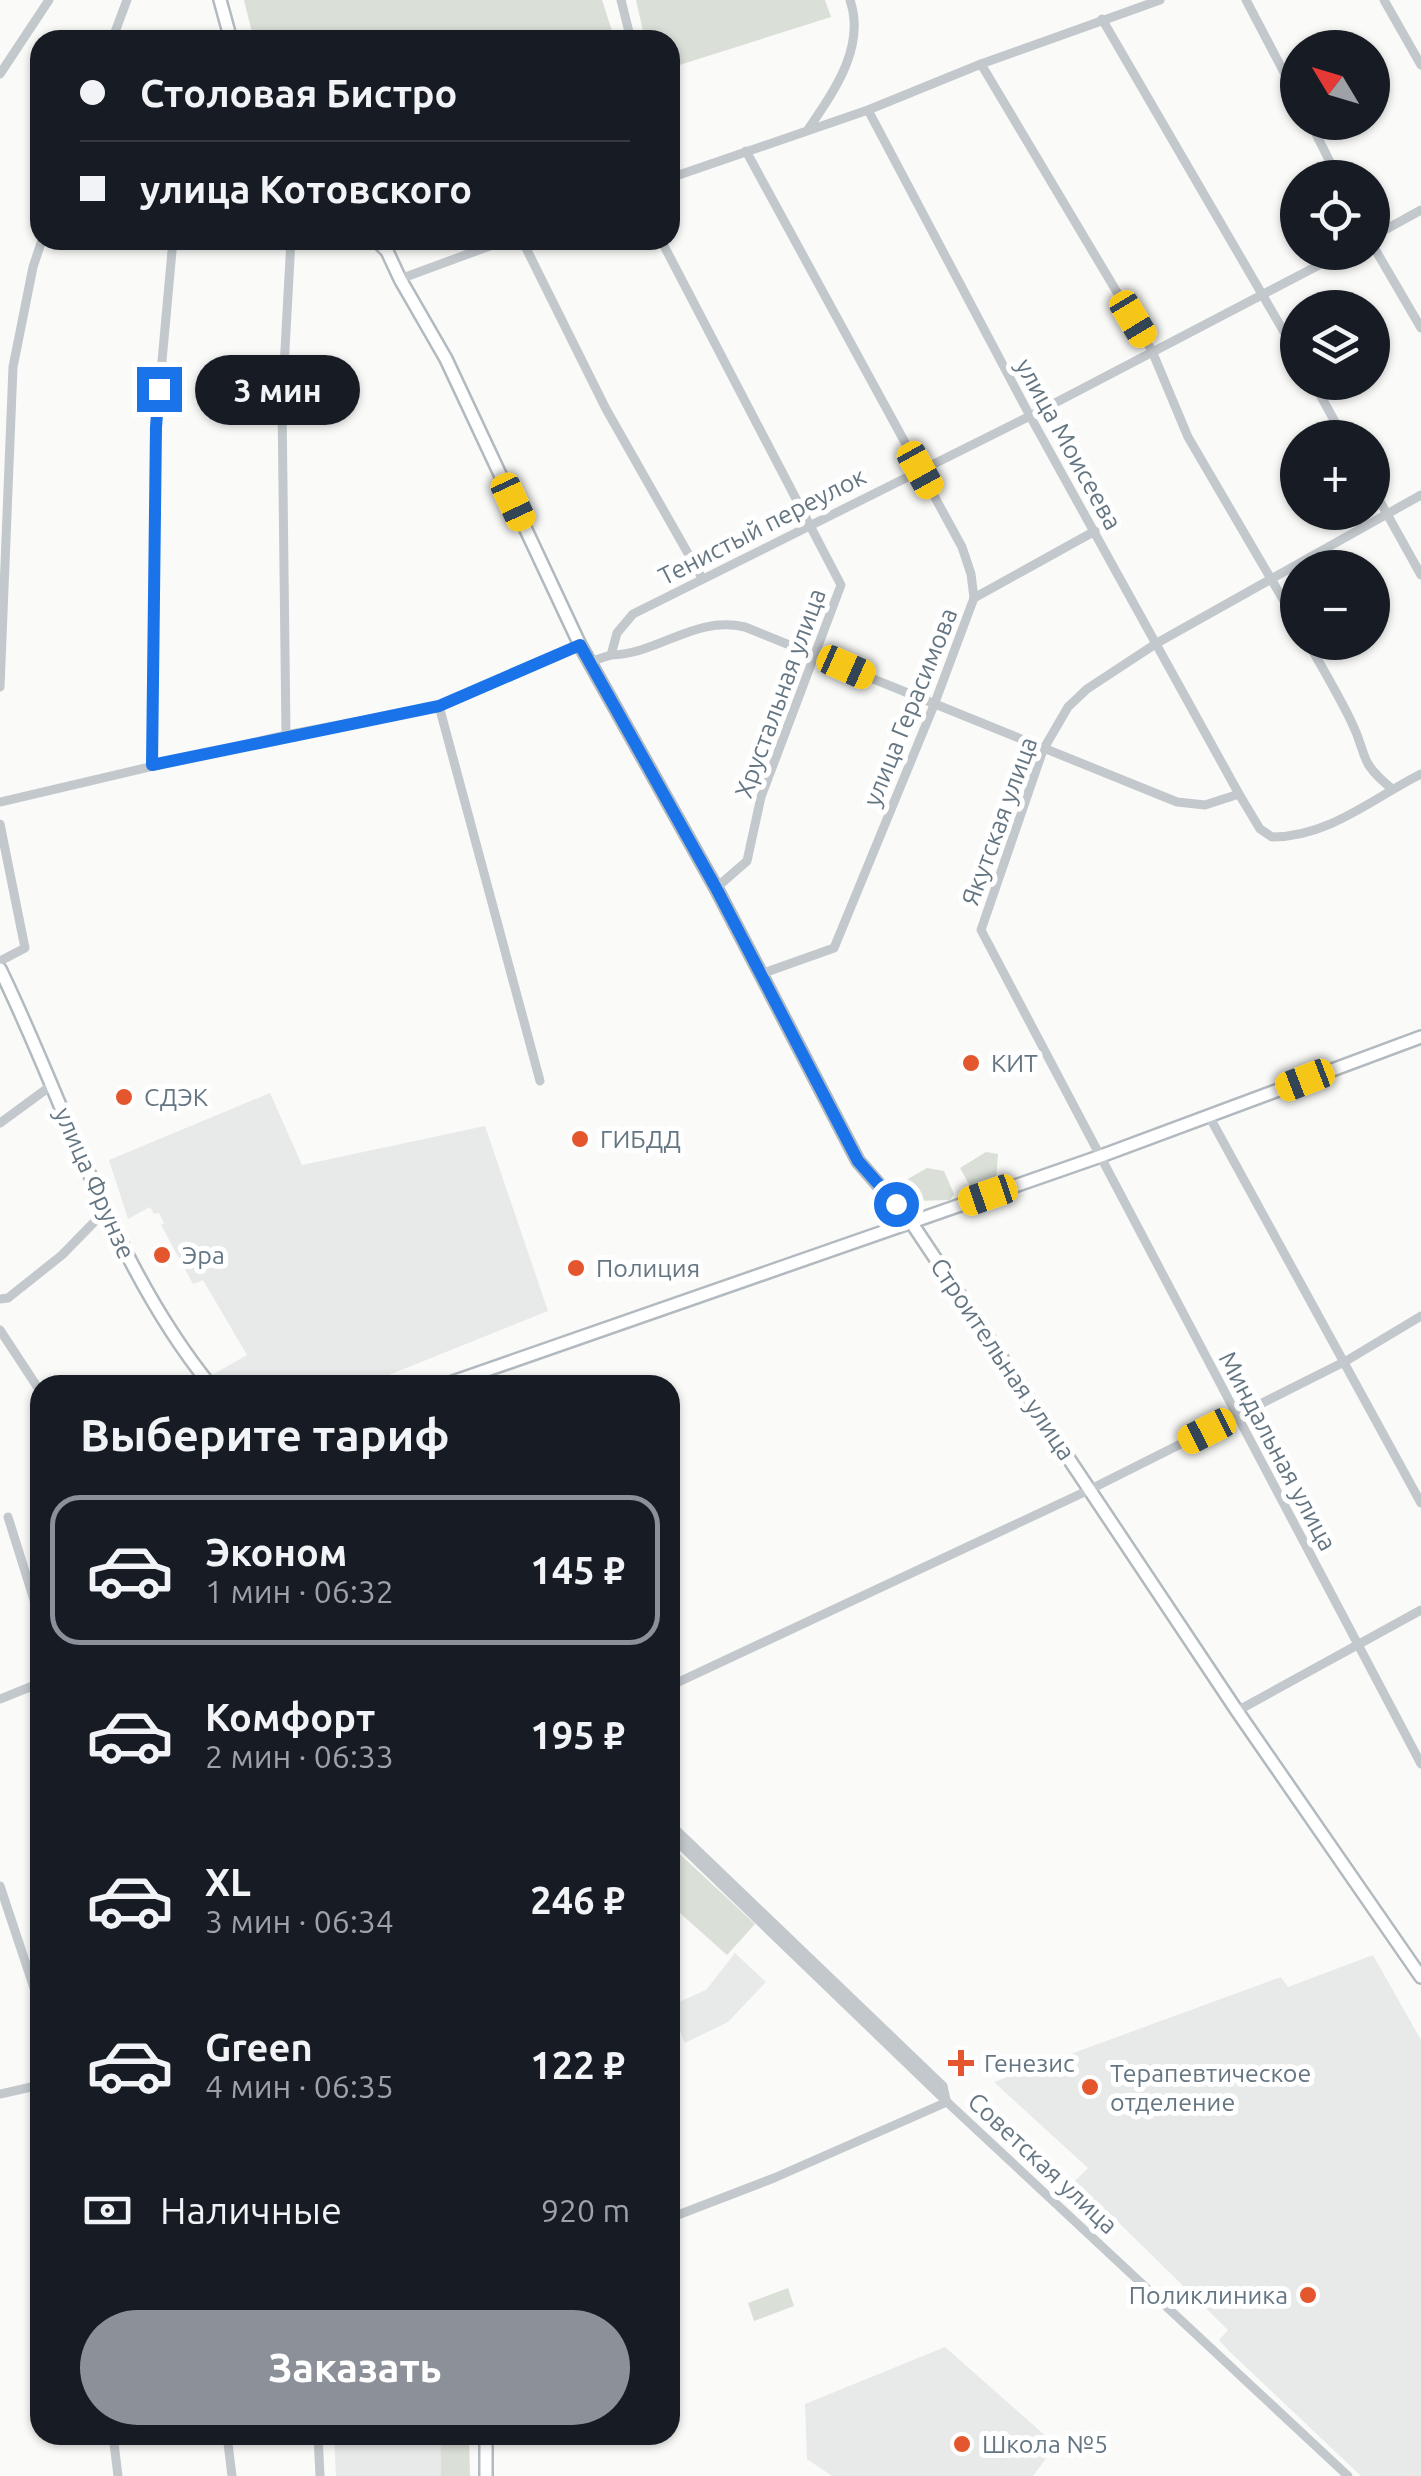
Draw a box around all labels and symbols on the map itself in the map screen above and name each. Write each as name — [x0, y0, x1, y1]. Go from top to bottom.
north arrow — [1280, 30, 1390, 140]
car — [1105, 286, 1161, 352]
callout: 3 мин — [194, 354, 359, 424]
street label: улица Моисеева — [1010, 354, 1128, 534]
route end — [137, 367, 182, 412]
car — [892, 436, 948, 504]
street label: Тенистый переулок — [654, 462, 870, 590]
car — [487, 468, 539, 536]
street label: Хрустальная улица — [729, 585, 831, 801]
street label: улица Герасимова — [857, 604, 963, 810]
car — [812, 641, 880, 693]
street label: Якутская улица — [956, 733, 1042, 909]
place label: КИТ — [991, 1049, 1038, 1077]
marker: КИТ — [960, 1052, 982, 1074]
car — [1272, 1055, 1338, 1105]
place label: СДЭК — [144, 1083, 208, 1111]
marker: СДЭК — [113, 1086, 135, 1108]
street label: улица Фрунзе — [49, 1103, 141, 1263]
place label: ГИБДД — [600, 1125, 681, 1153]
marker: ГИБДД — [569, 1128, 591, 1150]
car — [955, 1171, 1021, 1219]
route start — [874, 1182, 919, 1227]
place label: Эра — [182, 1241, 225, 1269]
marker: Эра — [151, 1244, 173, 1266]
street label: Строительная улица — [925, 1253, 1081, 1465]
place label: Полиция — [596, 1254, 700, 1282]
marker: Полиция — [565, 1257, 587, 1279]
street label: Миндальная улица — [1214, 1347, 1342, 1555]
car — [1173, 1404, 1241, 1458]
place label: Генезис — [984, 2049, 1075, 2077]
marker: Генезис — [948, 2050, 974, 2076]
place label: Терапевтическое отделение — [1110, 2059, 1311, 2116]
marker: Терапевтическое отделение — [1079, 2076, 1101, 2098]
street label: Советская улица — [963, 2087, 1123, 2239]
place label: Поликлиника — [1129, 2281, 1288, 2309]
marker: Поликлиника — [1297, 2284, 1319, 2306]
place label: Школа №5 — [982, 2430, 1108, 2458]
marker: Школа №5 — [951, 2433, 973, 2455]

